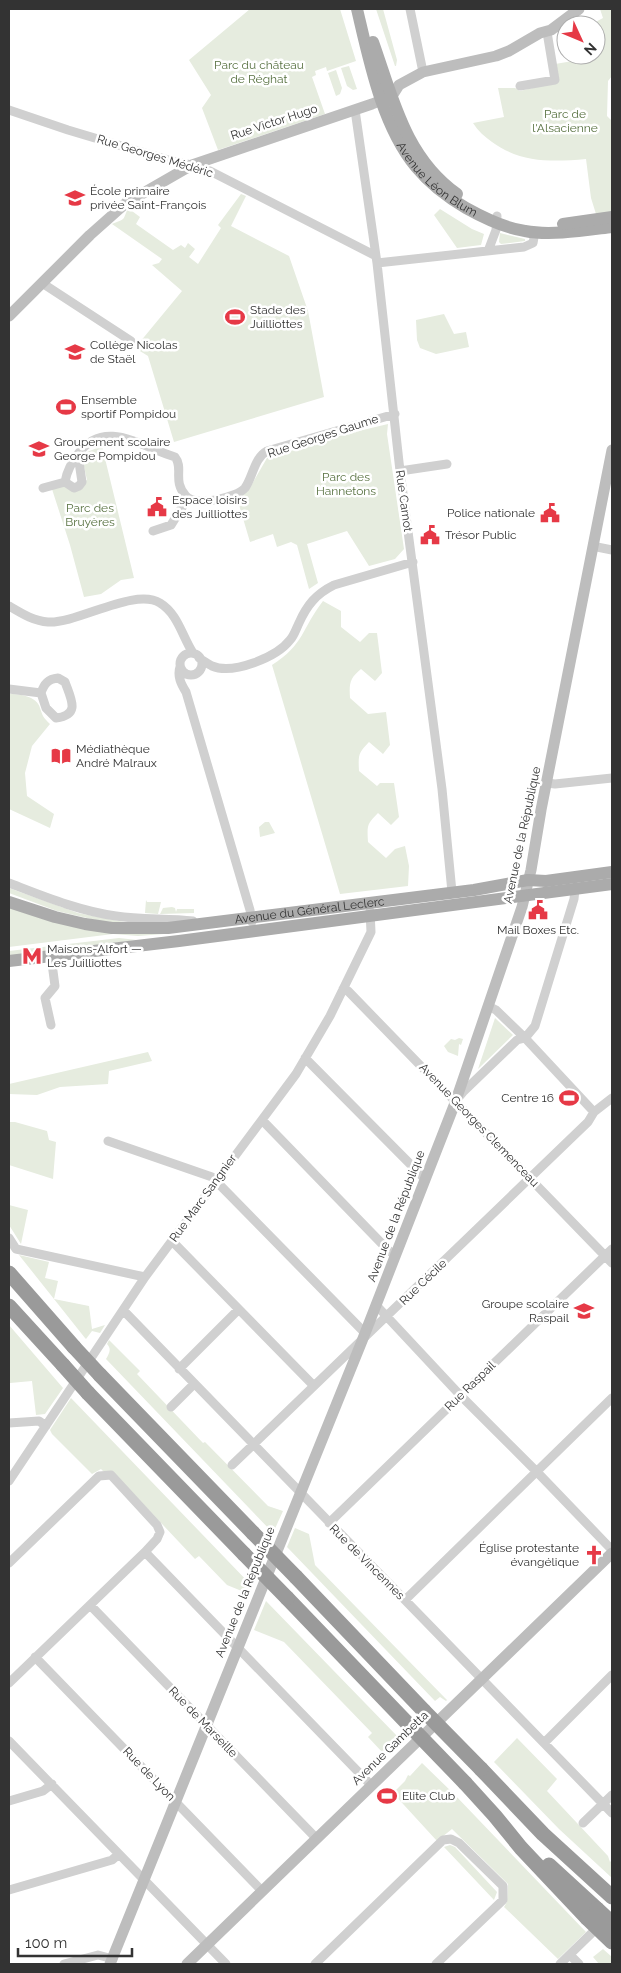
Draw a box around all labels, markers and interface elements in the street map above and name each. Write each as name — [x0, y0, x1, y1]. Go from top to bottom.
north arrow — [556, 15, 606, 65]
text: N — [581, 40, 600, 58]
park label: Parc du château de Réghat — [214, 58, 304, 86]
street label: Rue Victor Hugo — [229, 101, 319, 143]
park label: Parc de l'Alsacienne — [532, 107, 598, 135]
street label: Rue Georges Médéric — [95, 132, 215, 180]
street label: Avenue Léon Blum — [394, 140, 480, 220]
place label: École primaire privée Saint-François — [90, 184, 207, 212]
school or university icon: École primaire privée Saint-François — [64, 187, 86, 209]
place label: Stade des Juilliottes — [250, 303, 306, 331]
sports icon: Stade des Juilliottes — [224, 306, 246, 328]
place label: Collège Nicolas de Staël — [90, 338, 178, 366]
school or university icon: Collège Nicolas de Staël — [64, 341, 86, 363]
place label: Ensemble sportif Pompidou — [81, 393, 176, 421]
sports icon: Ensemble sportif Pompidou — [55, 396, 77, 418]
street label: Rue Georges Gaume — [266, 412, 380, 460]
place label: Groupement scolaire George Pompidou — [54, 435, 170, 463]
school or university icon: Groupement scolaire George Pompidou — [28, 438, 50, 460]
street label: Rue Carnot — [393, 469, 415, 533]
park label: Parc des Hannetons — [316, 470, 376, 498]
place label: Espace loisirs des Juilliottes — [172, 493, 248, 521]
public building icon: Espace loisirs des Juilliottes — [146, 496, 168, 518]
park label: Parc des Bruyères — [65, 501, 115, 529]
public building icon: Police nationale — [539, 502, 561, 524]
place label: Police nationale — [447, 506, 535, 520]
public building icon: Trésor Public — [419, 524, 441, 546]
place label: Trésor Public — [445, 528, 517, 542]
place label: Médiathèque André Malraux — [76, 742, 157, 770]
library icon: Médiathèque André Malraux — [50, 745, 72, 767]
street label: Avenue de la République — [501, 765, 543, 905]
street label: Avenue du Général Leclerc — [234, 894, 385, 927]
public building icon: Mail Boxes Etc. — [527, 899, 549, 921]
place label: Mail Boxes Etc. — [497, 923, 579, 937]
place label: Maisons-Alfort — Les Juilliottes — [47, 942, 142, 970]
metro station icon: Maisons-Alfort — Les Juilliottes — [21, 945, 43, 967]
street label: Avenue Georges Clemenceau — [416, 1060, 542, 1190]
sports icon: Centre 16 — [558, 1087, 580, 1109]
place label: Centre 16 — [501, 1091, 554, 1105]
street label: Avenue de la République — [364, 1148, 428, 1284]
street label: Rue Marc Sangnier — [167, 1151, 240, 1244]
street label: Rue Cécile — [397, 1256, 449, 1308]
place label: Groupe scolaire Raspail — [482, 1297, 570, 1325]
school or university icon: Groupe scolaire Raspail — [573, 1300, 595, 1322]
street label: Rue Raspail — [442, 1358, 499, 1414]
street label: Rue de Vincennes — [327, 1522, 408, 1603]
street label: Avenue de la République — [212, 1525, 278, 1659]
place label: Église protestante évangélique — [479, 1541, 579, 1569]
church icon: Église protestante évangélique — [583, 1544, 605, 1566]
street label: Rue de Marseille — [166, 1684, 240, 1760]
street label: Avenue Gambetta — [349, 1708, 431, 1788]
street label: Rue de Lyon — [120, 1744, 178, 1804]
sports icon: Elite Club — [376, 1785, 398, 1807]
place label: Elite Club — [402, 1789, 455, 1803]
scale bar — [18, 1926, 131, 1958]
text: 100 m — [25, 1934, 67, 1952]

